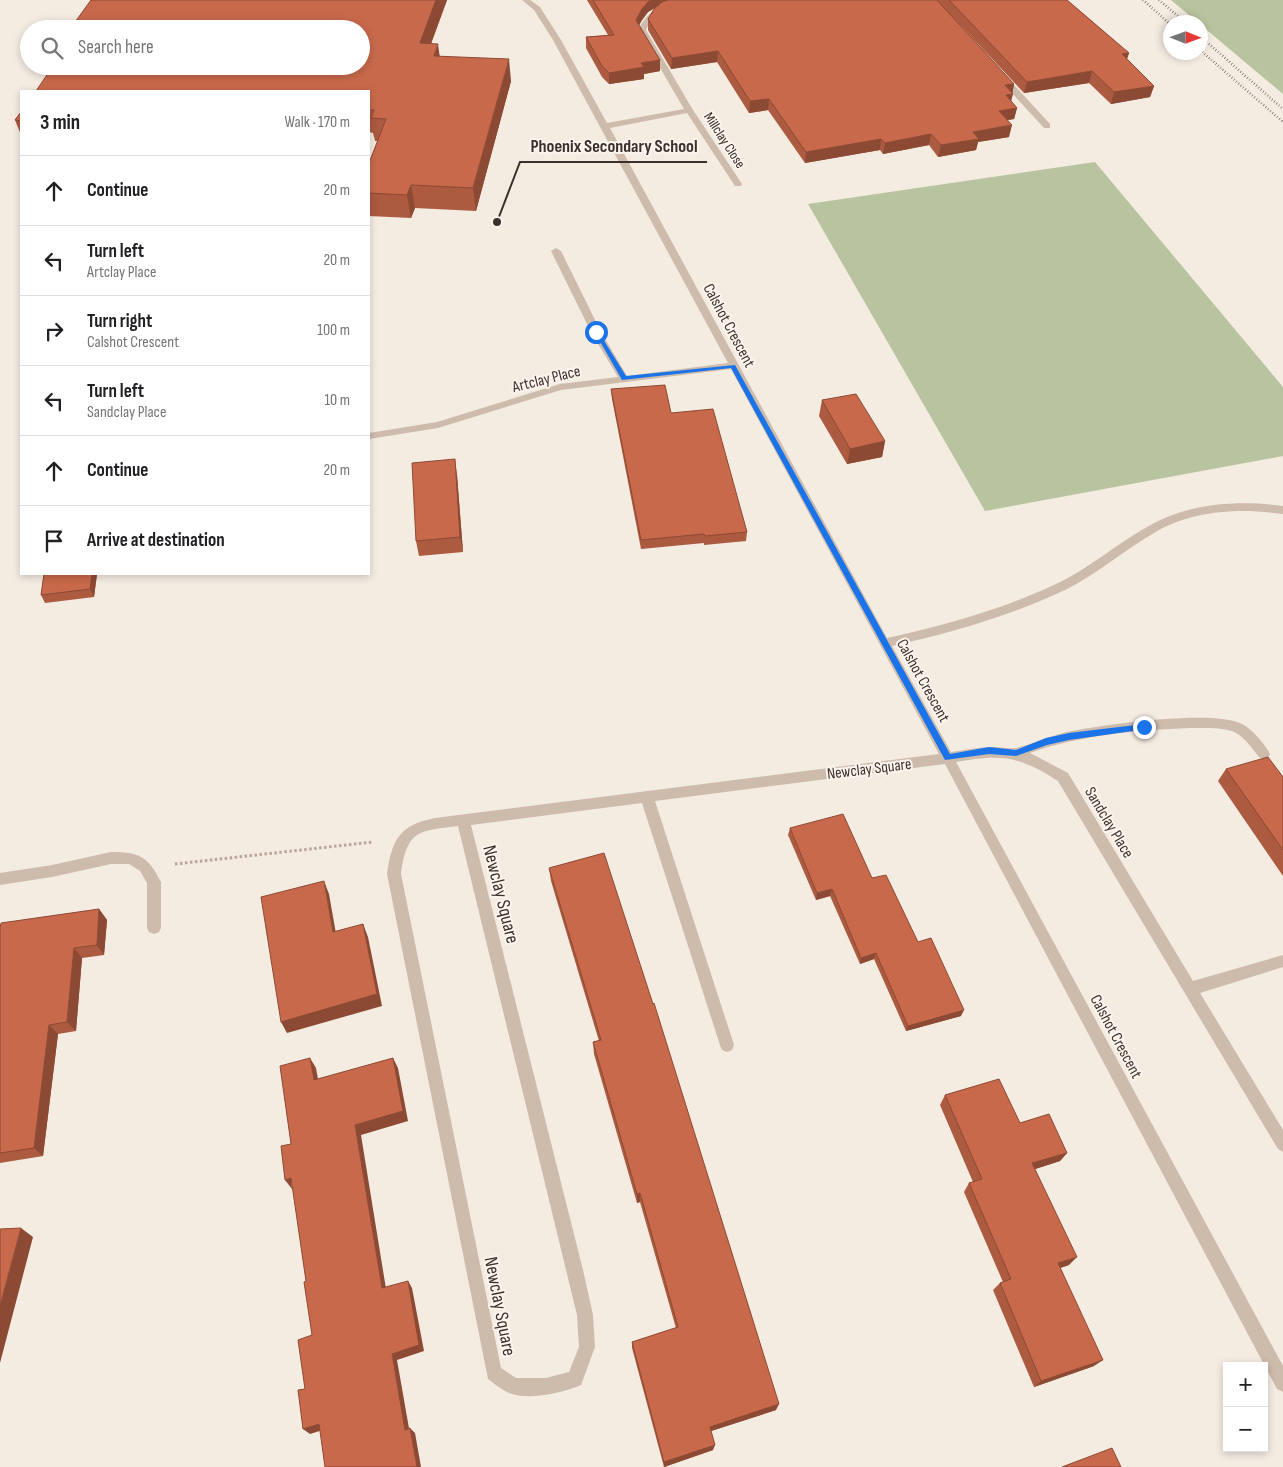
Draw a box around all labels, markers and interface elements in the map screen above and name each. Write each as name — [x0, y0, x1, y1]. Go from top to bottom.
north arrow — [1163, 15, 1208, 60]
search box — [20, 20, 370, 75]
icon: search — [38, 34, 66, 62]
text: Search here — [78, 36, 154, 59]
street label: Millclay Close — [700, 109, 749, 171]
text: 3 min — [40, 110, 80, 135]
text: Walk · 170 m — [285, 113, 350, 132]
callout: Phoenix Secondary School — [520, 129, 707, 162]
text: Phoenix Secondary School — [530, 136, 698, 157]
icon: ahead — [40, 177, 68, 205]
text: Continue — [87, 179, 148, 202]
text: 20 m — [323, 181, 350, 200]
text: Turn left — [87, 240, 144, 263]
icon: left — [40, 247, 68, 275]
text: 20 m — [323, 251, 350, 270]
text: Artclay Place — [87, 263, 157, 282]
street label: Calshot Crescent — [699, 281, 759, 371]
text: Turn right — [87, 310, 152, 333]
icon: right — [40, 317, 68, 345]
text: 100 m — [317, 321, 350, 340]
route start — [585, 321, 608, 344]
text: Calshot Crescent — [87, 333, 179, 352]
street label: Artclay Place — [509, 362, 582, 397]
text: Turn left — [87, 380, 144, 403]
icon: left — [40, 387, 68, 415]
text: 10 m — [324, 391, 350, 410]
text: Sandclay Place — [87, 403, 166, 422]
icon: ahead — [40, 457, 68, 485]
text: Continue — [87, 459, 148, 482]
text: 20 m — [323, 461, 350, 480]
icon: arrive — [40, 527, 68, 555]
text: Arrive at destination — [87, 529, 225, 552]
street label: Calshot Crescent — [892, 636, 953, 726]
route end — [1133, 716, 1156, 739]
street label: Newclay Square — [826, 755, 912, 784]
street label: Sandclay Place — [1080, 784, 1137, 862]
street label: Newclay Square — [477, 843, 524, 946]
street label: Calshot Crescent — [1086, 992, 1146, 1082]
street label: Newclay Square — [479, 1255, 520, 1358]
map controls — [1223, 1362, 1268, 1452]
button: + — [1223, 1362, 1268, 1407]
button: − — [1223, 1407, 1268, 1452]

